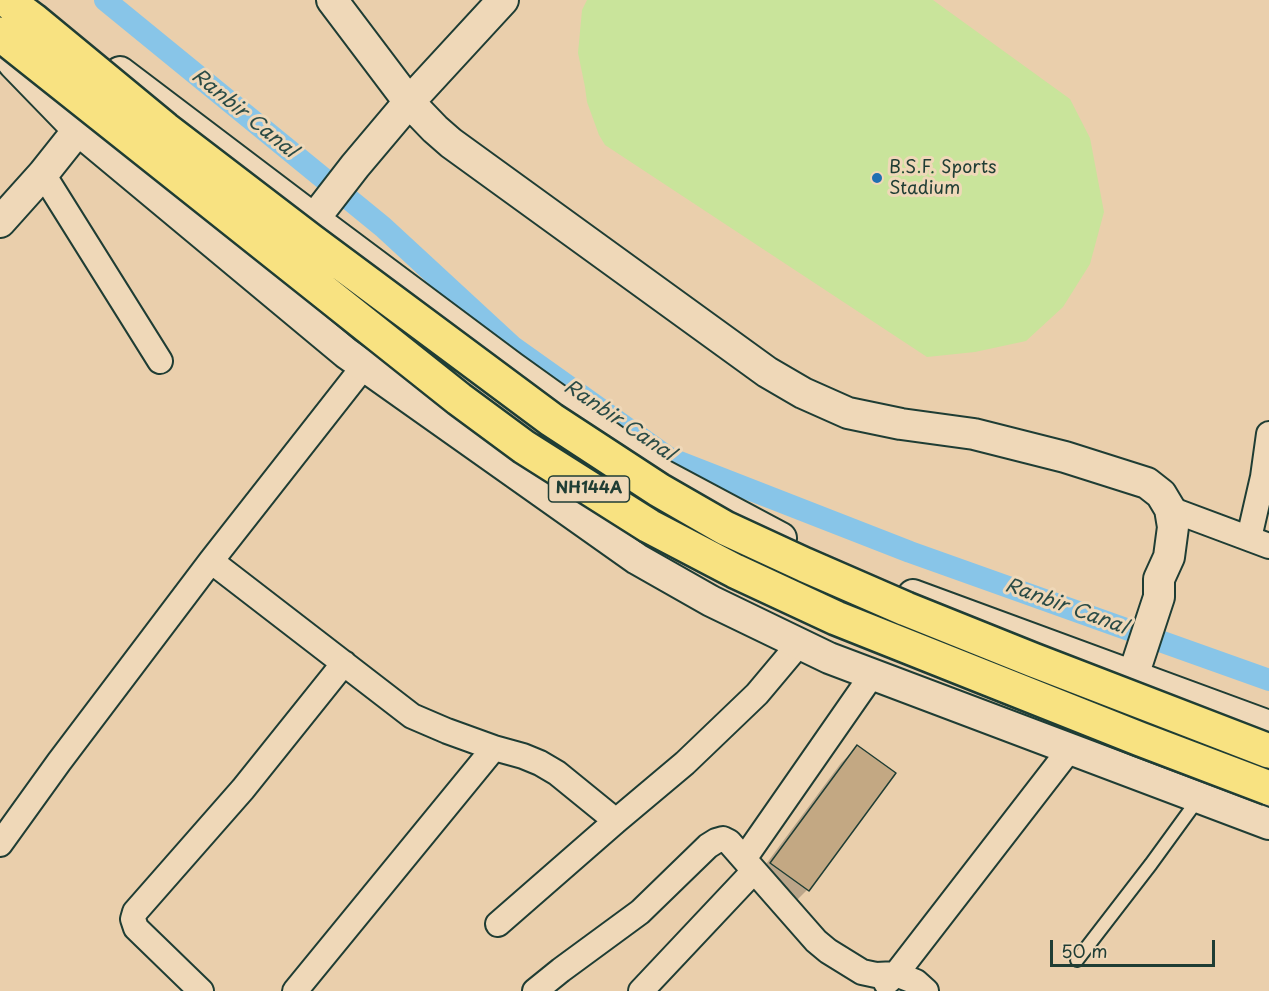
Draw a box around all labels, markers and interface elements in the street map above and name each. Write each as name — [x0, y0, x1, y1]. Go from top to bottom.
water label: Ranbir Canal — [187, 64, 301, 164]
place label: B.S.F. Sports Stadium — [889, 157, 996, 200]
marker: B.S.F. Sports Stadium — [870, 171, 884, 185]
water label: Ranbir Canal — [559, 375, 679, 467]
road number: NH144A — [548, 476, 630, 502]
water label: Ranbir Canal — [1002, 574, 1130, 640]
scale bar — [1053, 928, 1218, 966]
text: 50 m — [1061, 937, 1108, 964]

